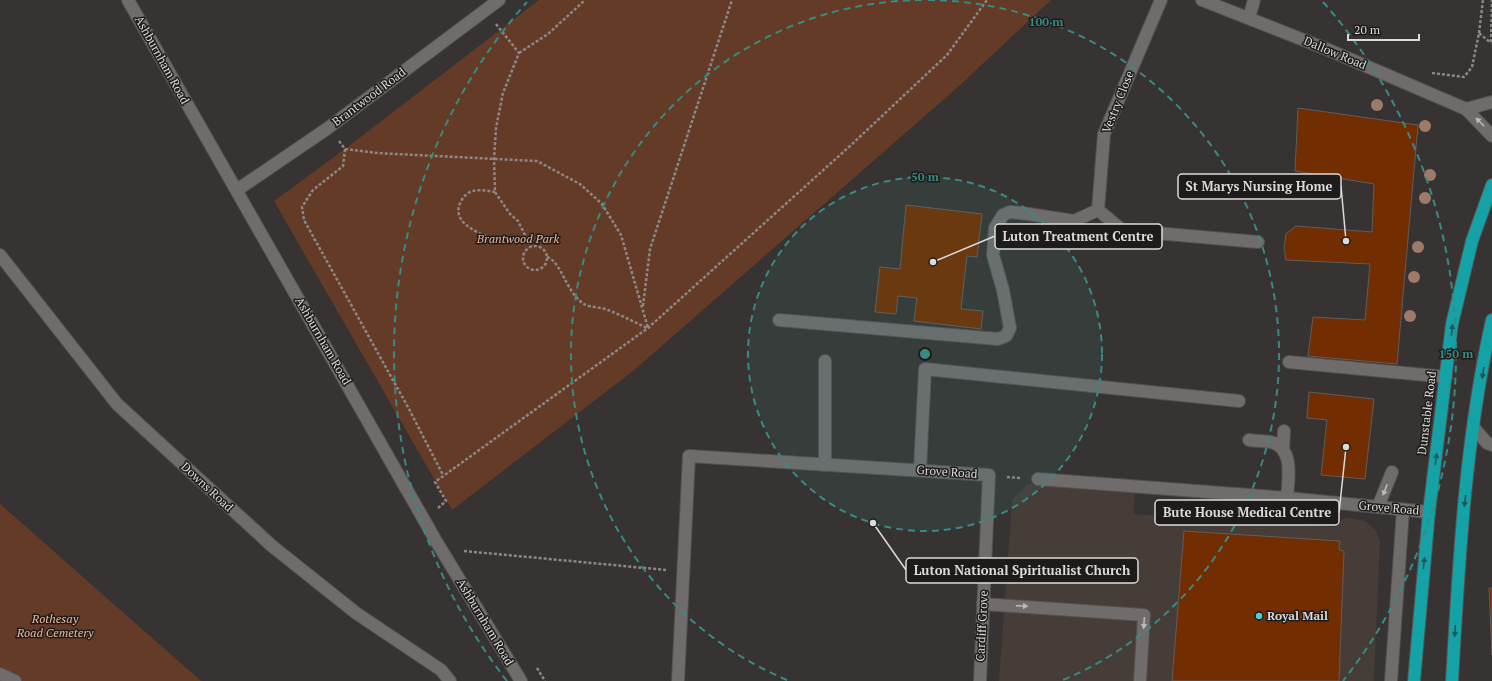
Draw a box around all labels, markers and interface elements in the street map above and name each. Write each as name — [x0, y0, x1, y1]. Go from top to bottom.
street label: Ashburnham Road — [132, 13, 193, 107]
text: 100 m — [1029, 14, 1063, 29]
scale bar — [1348, 16, 1419, 42]
text: 20 m — [1354, 22, 1381, 37]
street label: Dallow Road — [1302, 33, 1369, 73]
street label: Brantwood Road — [329, 64, 409, 129]
street label: Vestry Close — [1098, 69, 1137, 135]
one-way arrow — [1475, 117, 1485, 127]
text: 50 m — [911, 169, 939, 184]
callout: St Marys Nursing Home — [1178, 174, 1341, 199]
text: St Marys Nursing Home — [1186, 177, 1332, 195]
callout: Luton Treatment Centre — [995, 224, 1162, 249]
text: Luton Treatment Centre — [1002, 227, 1154, 245]
park label: Brantwood Park — [476, 231, 559, 246]
street label: Ashburnham Road — [292, 294, 355, 388]
one-way arrow — [1448, 324, 1455, 336]
text: 150 m — [1439, 346, 1473, 361]
centre of rings — [918, 347, 932, 361]
one-way arrow — [1480, 366, 1486, 379]
street label: Dunstable Road — [1414, 370, 1439, 456]
one-way arrow — [1432, 453, 1439, 465]
street label: Downs Road — [178, 459, 237, 515]
street label: Grove Road — [916, 462, 978, 481]
one-way arrow — [1381, 484, 1387, 496]
one-way arrow — [1461, 495, 1468, 507]
street label: Grove Road — [1358, 497, 1420, 518]
callout: Bute House Medical Centre — [1155, 500, 1339, 525]
text: Bute House Medical Centre — [1163, 503, 1331, 521]
one-way arrow — [1421, 557, 1427, 569]
callout: Luton National Spiritualist Church — [906, 558, 1138, 583]
text: Luton National Spiritualist Church — [914, 561, 1131, 579]
street label: Ashburnham Road — [454, 576, 517, 668]
street label: Cardiff Grove — [972, 590, 991, 662]
one-way arrow — [1016, 603, 1028, 610]
place label: Royal Mail — [1267, 608, 1328, 623]
park label: Rothesay Road Cemetery — [16, 611, 94, 640]
marker: Royal Mail — [1254, 611, 1264, 621]
one-way arrow — [1140, 617, 1147, 629]
one-way arrow — [1451, 625, 1458, 637]

